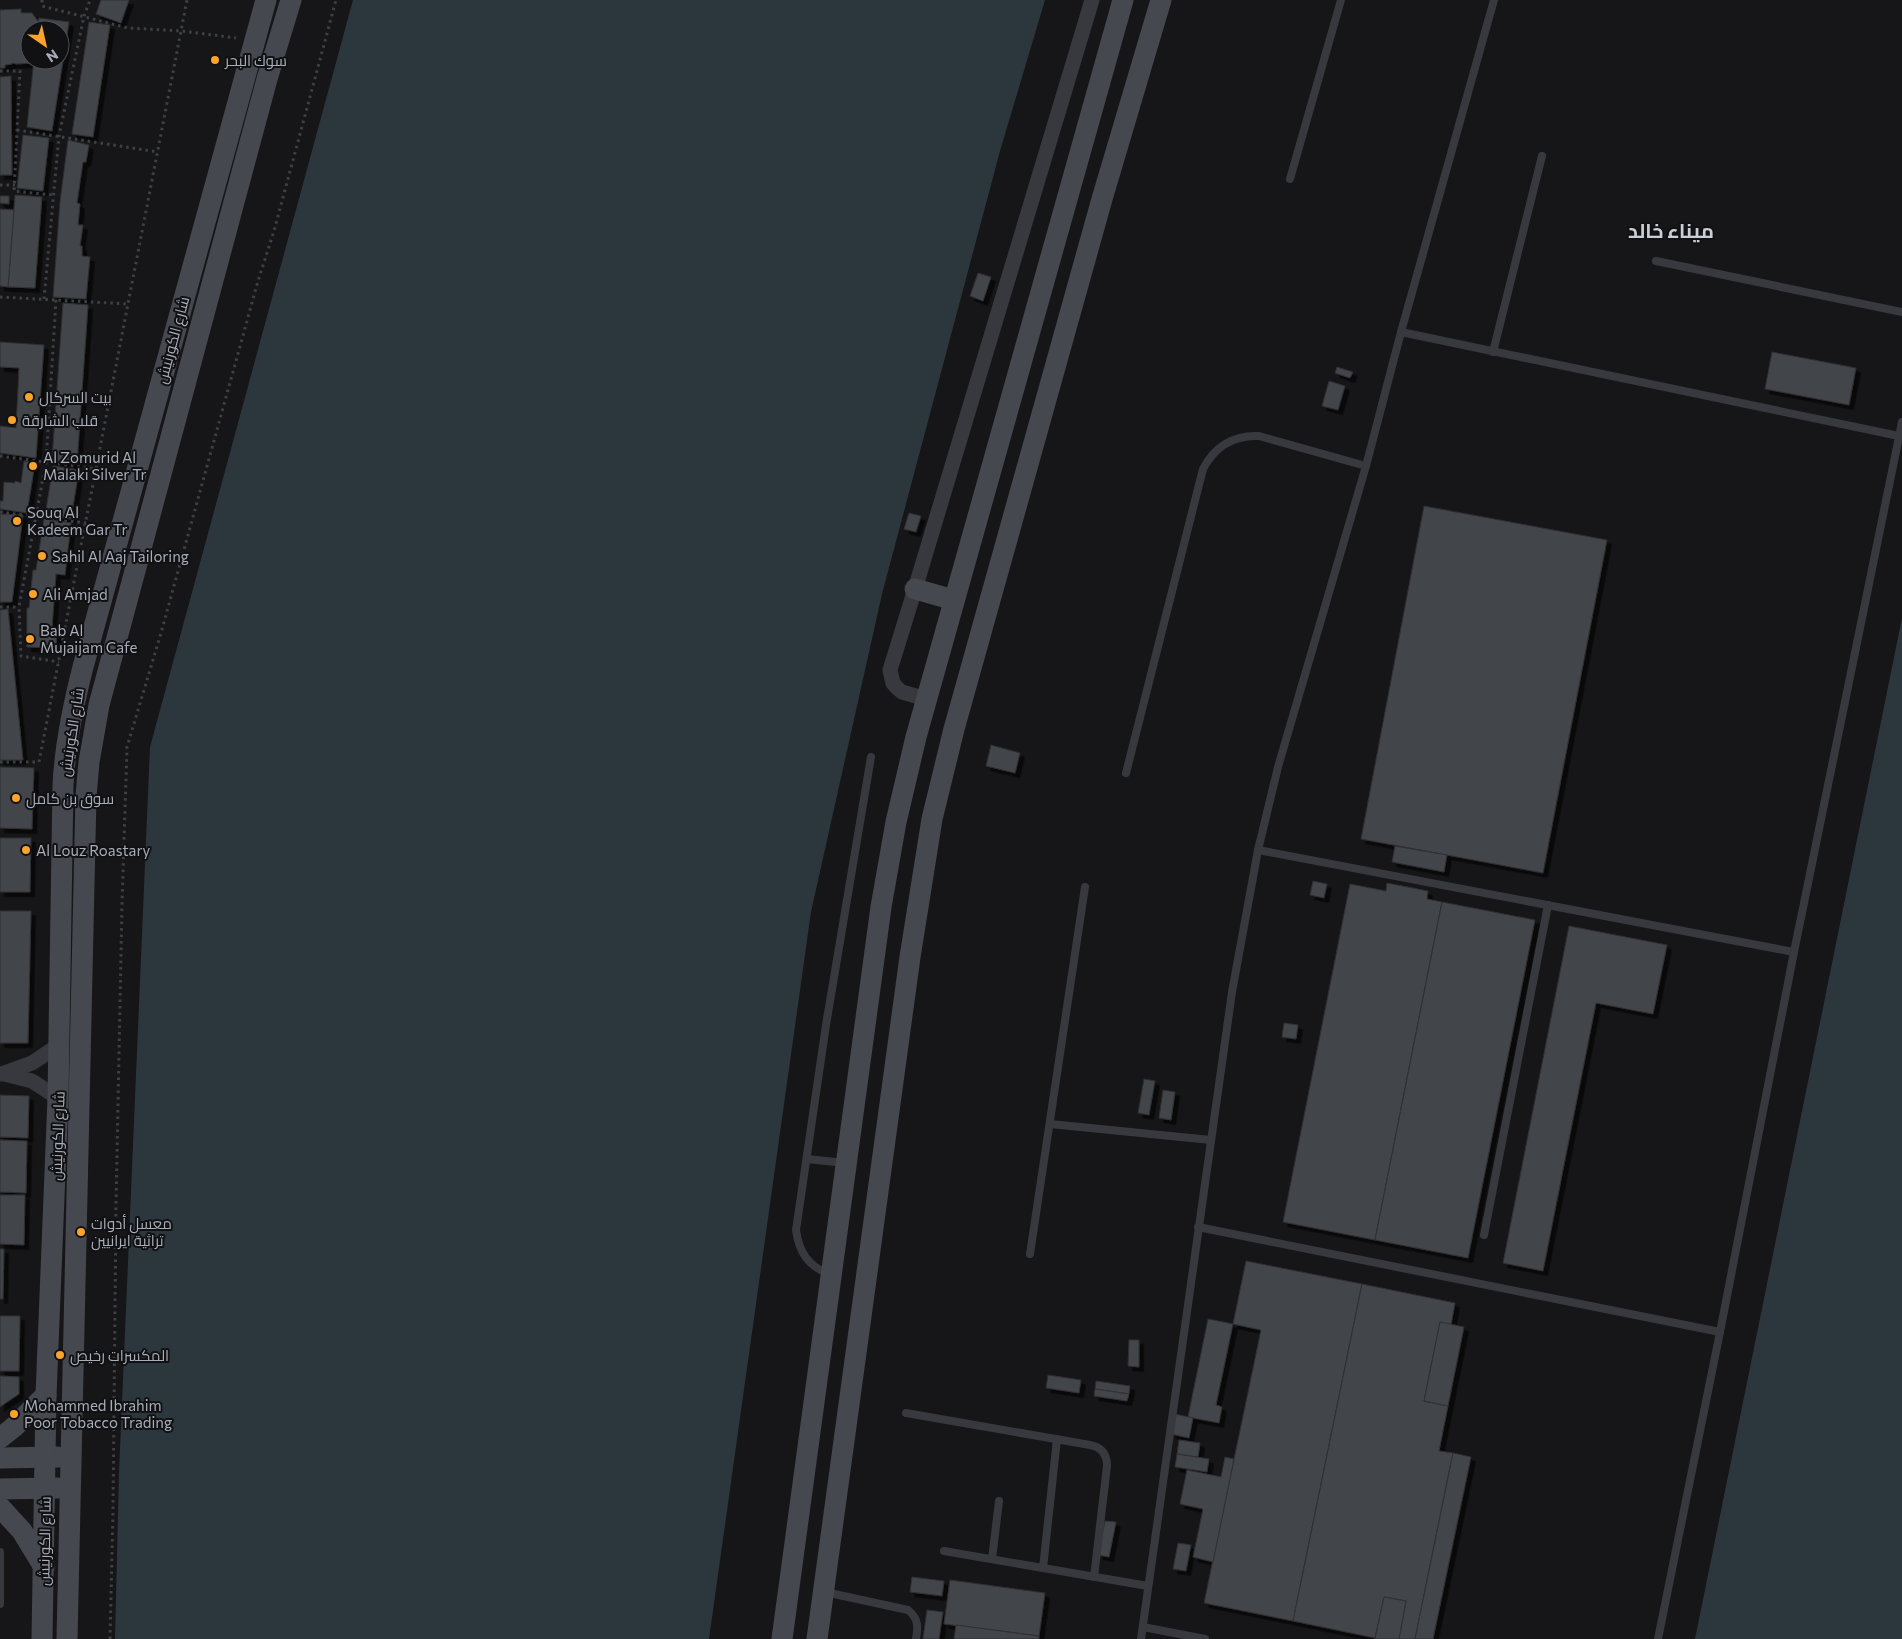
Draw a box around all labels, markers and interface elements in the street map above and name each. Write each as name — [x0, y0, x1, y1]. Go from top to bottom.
north arrow — [20, 20, 70, 70]
text: N — [43, 46, 62, 66]
place label: سوك البحر — [224, 51, 287, 70]
marker: سوك البحر — [209, 54, 221, 66]
district label: ميناء خالد — [1628, 218, 1714, 243]
street label: شارع الكورنيش — [152, 294, 195, 386]
place label: بيت السركال — [39, 388, 112, 407]
marker: بيت السركال — [23, 391, 35, 403]
place label: قلب الشارقة — [22, 411, 98, 430]
marker: قلب الشارقة — [6, 414, 18, 426]
place label: Al Zomurid Al Malaki Silver Tr — [43, 448, 147, 483]
marker: Al Zomurid Al Malaki Silver Tr — [27, 460, 39, 472]
place label: Souq Al Kadeem Gar Tr — [27, 503, 127, 538]
marker: Souq Al Kadeem Gar Tr — [11, 515, 23, 527]
place label: Sahil Al Aaj Tailoring — [52, 547, 189, 565]
marker: Sahil Al Aaj Tailoring — [36, 550, 48, 562]
place label: Ali Amjad — [43, 585, 108, 603]
marker: Ali Amjad — [27, 588, 39, 600]
place label: Bab Al Mujaijam Cafe — [40, 621, 138, 656]
marker: Bab Al Mujaijam Cafe — [24, 633, 36, 645]
street label: شارع الكورنيش — [55, 686, 90, 778]
place label: سوق بن كامل — [26, 789, 114, 809]
marker: سوق بن كامل — [10, 792, 22, 804]
place label: Al Louz Roastary — [36, 841, 150, 859]
marker: Al Louz Roastary — [20, 844, 32, 856]
street label: شارع الكورنيش — [46, 1091, 71, 1181]
place label: معسل أدوات تراثية ايرانيين — [91, 1214, 172, 1251]
marker: معسل أدوات تراثية ايرانيين — [75, 1226, 87, 1238]
place label: المكسرات رخيص — [70, 1346, 169, 1366]
marker: المكسرات رخيص — [54, 1349, 66, 1361]
place label: Mohammed Ibrahim Poor Tobacco Trading — [24, 1396, 172, 1431]
marker: Mohammed Ibrahim Poor Tobacco Trading — [8, 1408, 20, 1420]
street label: شارع الكورنيش — [34, 1496, 57, 1586]

